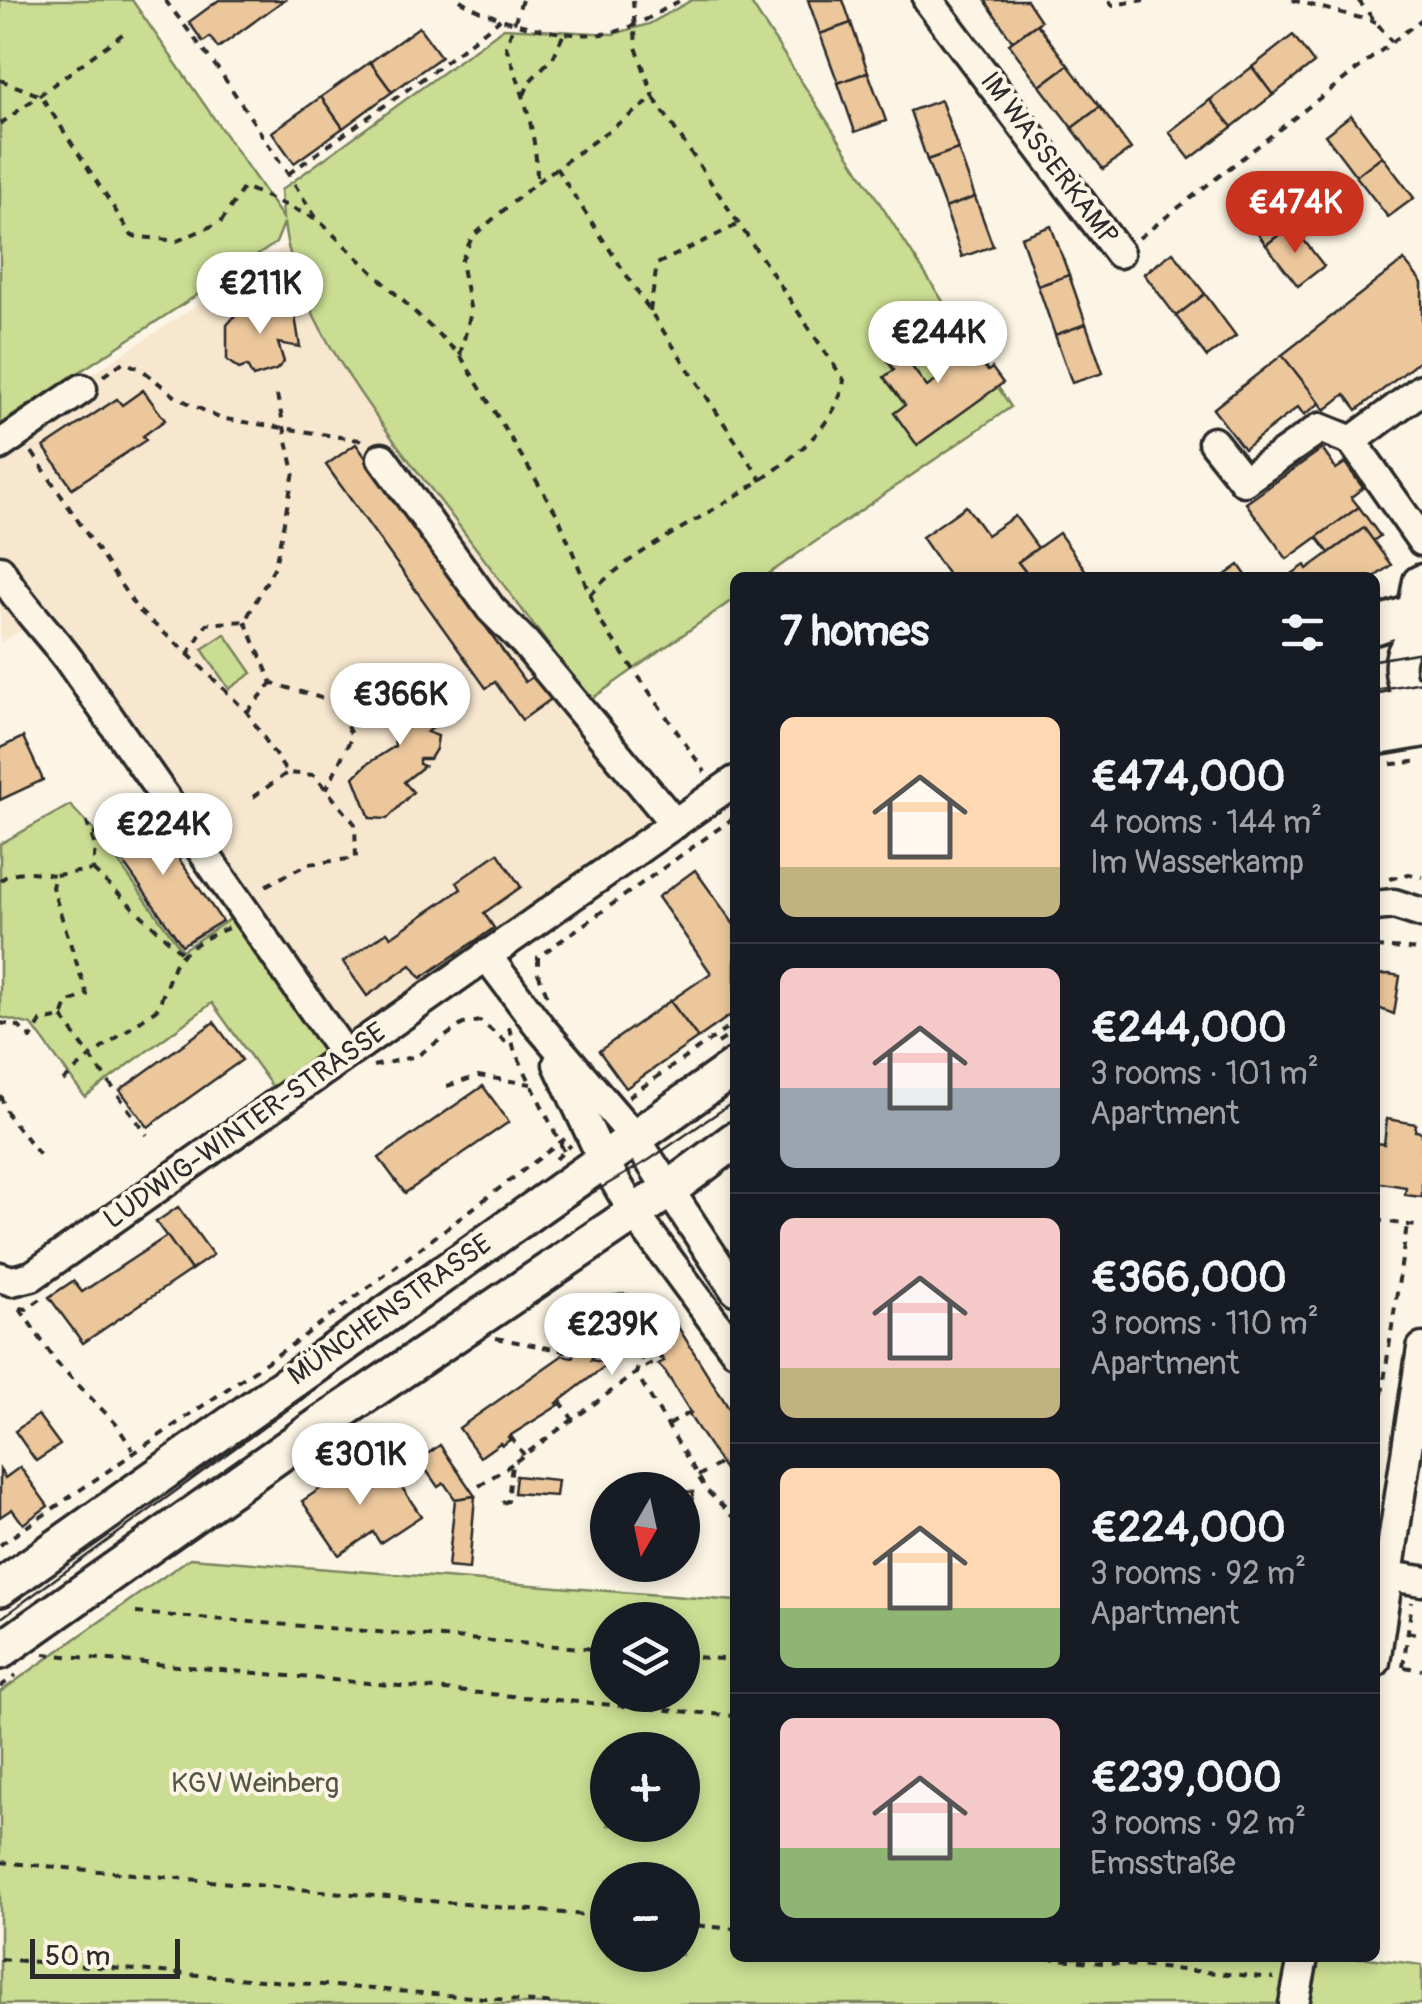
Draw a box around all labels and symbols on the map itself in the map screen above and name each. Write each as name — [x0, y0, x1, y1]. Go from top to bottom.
street label: IM WASSERKAMP — [972, 65, 1126, 253]
pin: €474K — [1225, 171, 1365, 256]
pin: €211K — [190, 252, 330, 337]
pin: €244K — [868, 301, 1008, 386]
pin: €366K — [330, 663, 470, 748]
pin: €224K — [93, 793, 233, 878]
street label: LUDWIG-WINTER-STRASSE — [97, 1015, 393, 1237]
street label: MÜNCHENSTRASSE — [281, 1227, 499, 1393]
pin: €239K — [542, 1293, 682, 1378]
pin: €301K — [290, 1423, 430, 1508]
north arrow — [590, 1472, 700, 1582]
park label: KGV Weinberg — [171, 1766, 339, 1801]
scale bar — [30, 1934, 180, 1978]

